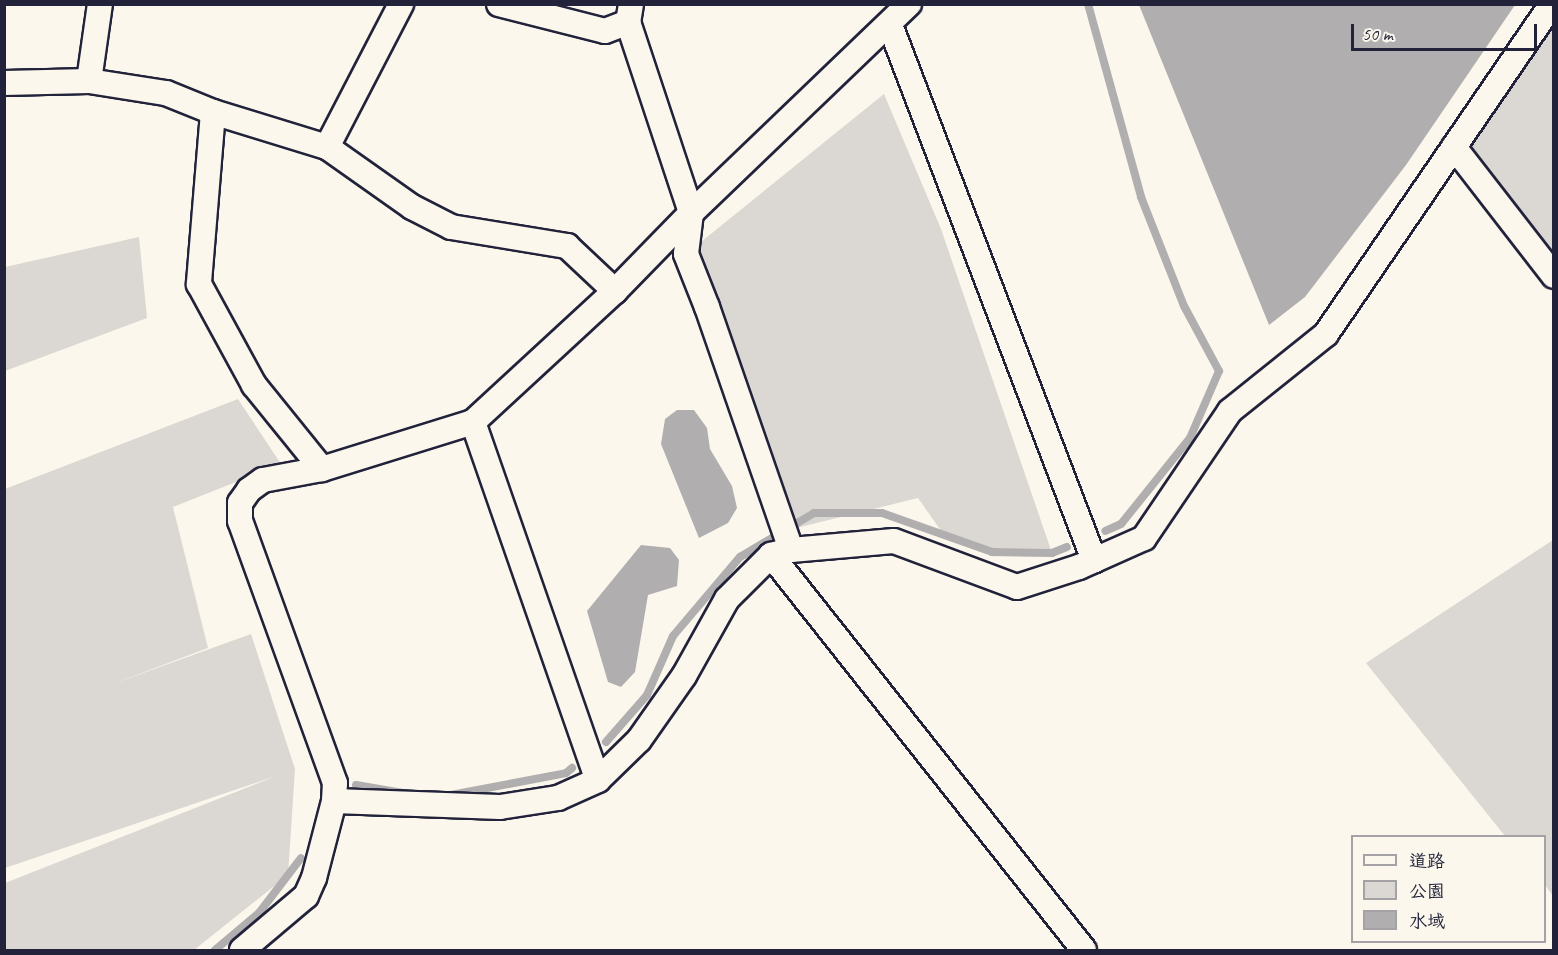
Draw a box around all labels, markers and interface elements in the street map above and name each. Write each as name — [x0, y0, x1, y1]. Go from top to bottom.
scale bar — [1354, 12, 1540, 50]
text: 50 m — [1362, 23, 1393, 45]
legend — [1351, 835, 1546, 943]
text: 道路 — [1409, 850, 1445, 872]
text: 公園 — [1409, 880, 1445, 902]
text: 水域 — [1409, 910, 1445, 932]

